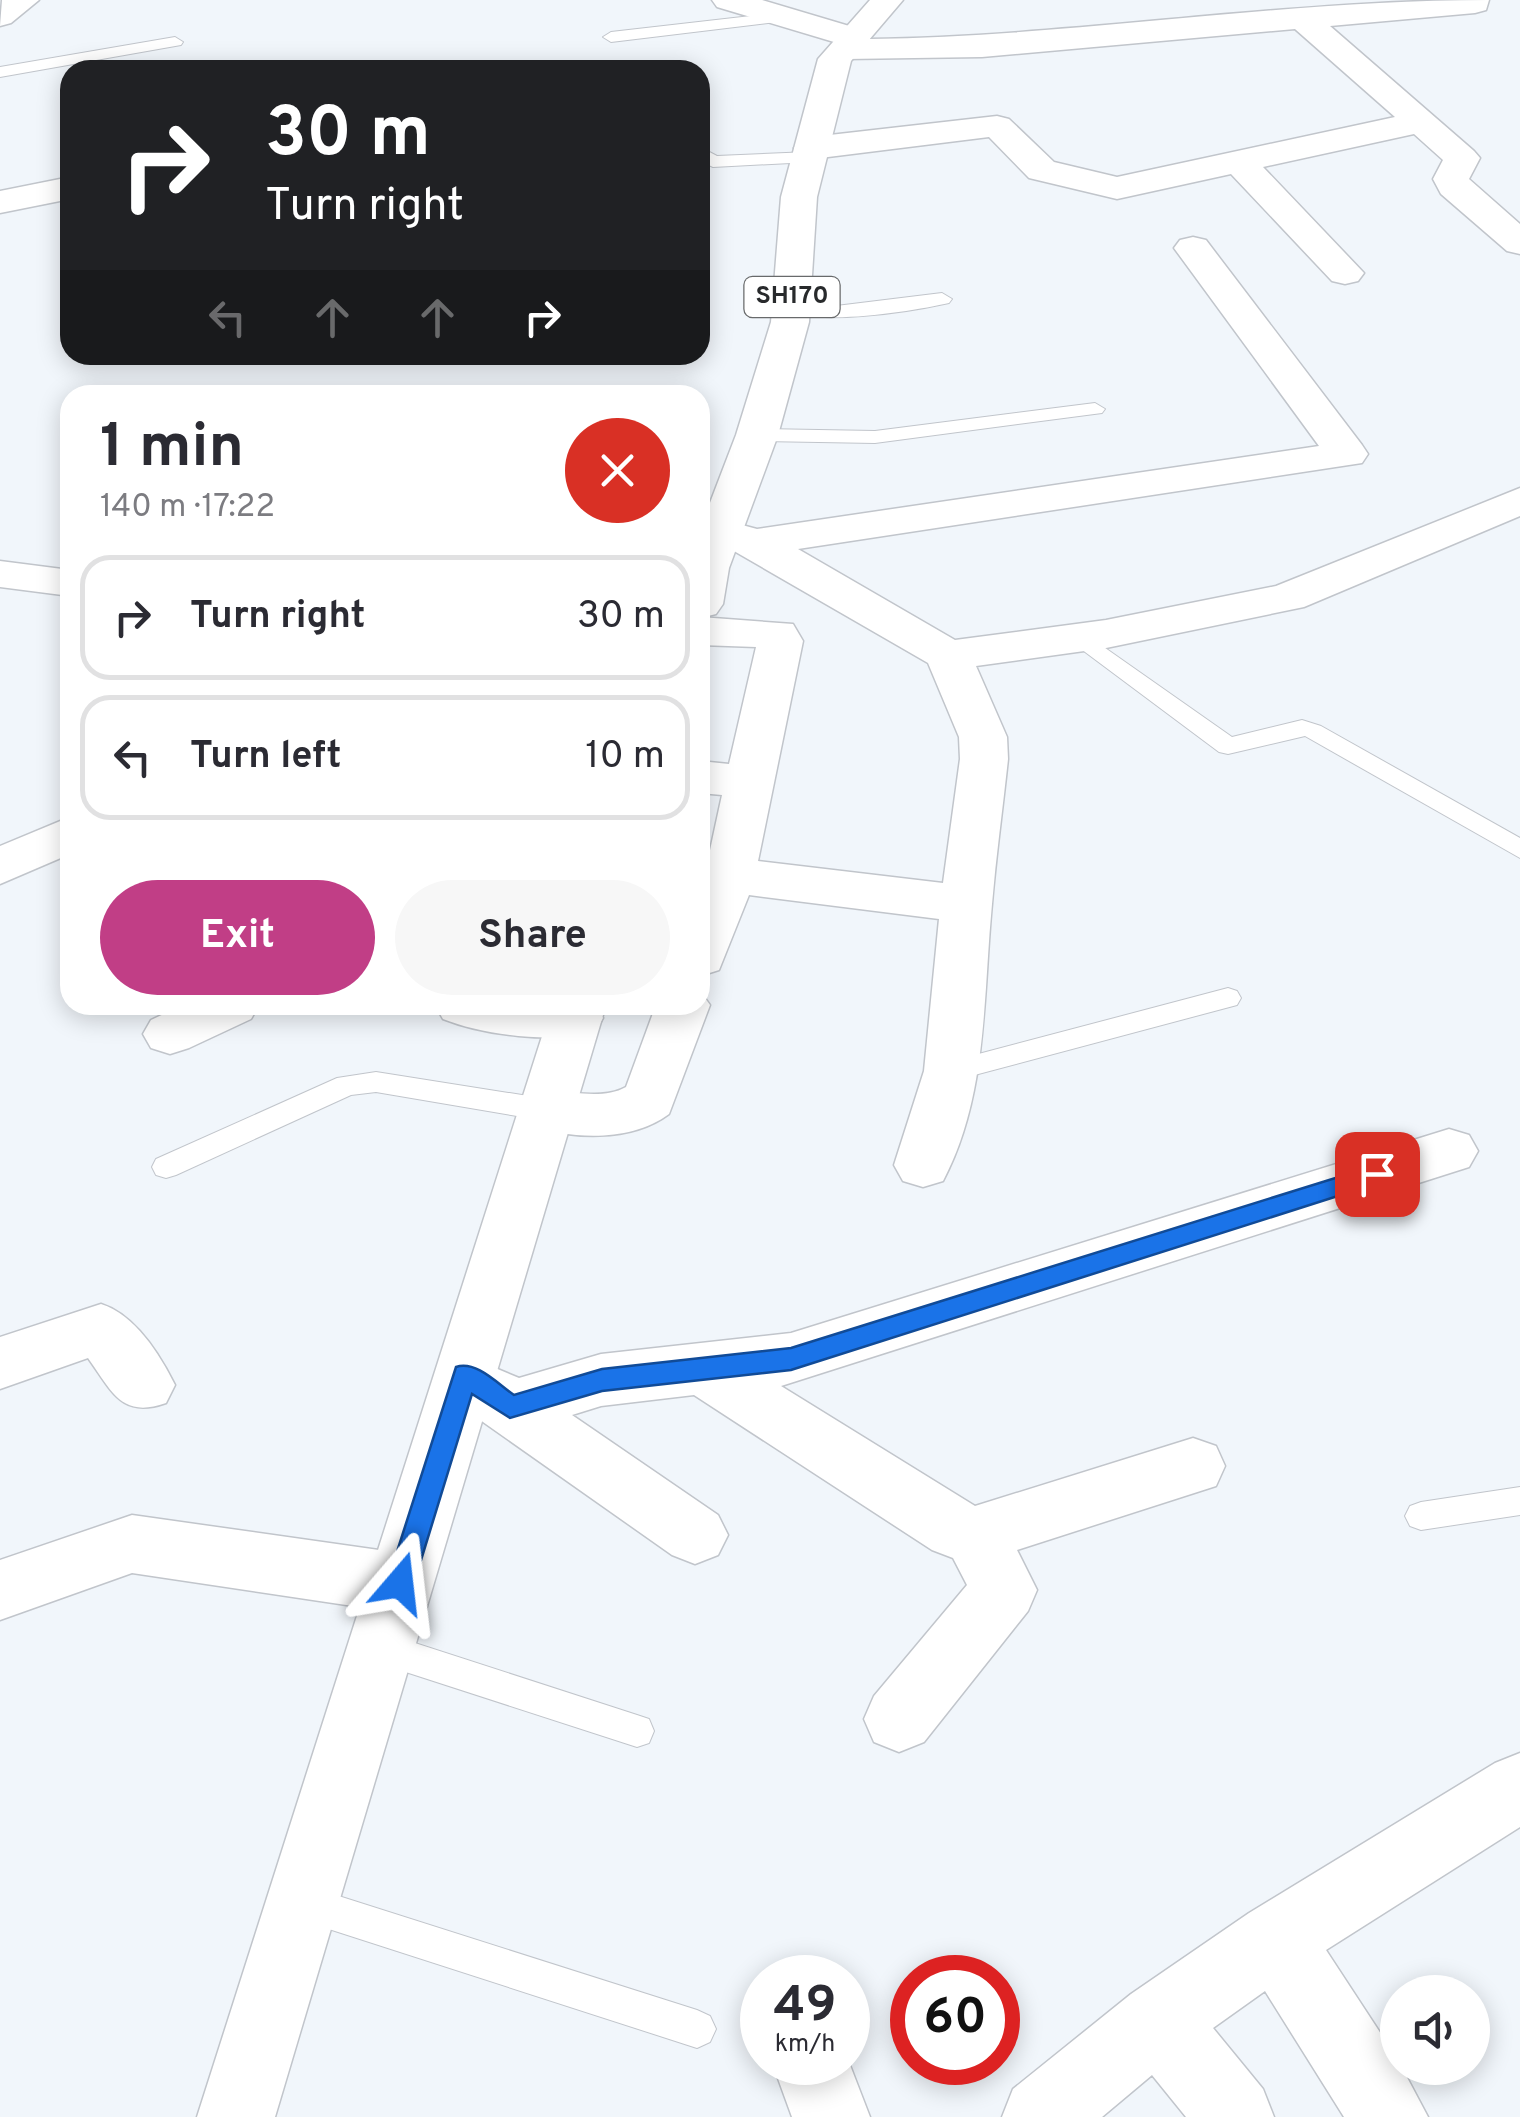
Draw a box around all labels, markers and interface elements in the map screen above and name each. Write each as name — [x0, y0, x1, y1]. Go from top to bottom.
text: 30 m — [265, 92, 431, 181]
icon: right — [100, 100, 230, 230]
text: Turn right — [265, 179, 464, 236]
road number: SH170 — [744, 277, 840, 317]
icon: left — [200, 290, 255, 345]
icon: ahead — [305, 290, 360, 345]
icon: ahead — [410, 290, 465, 345]
icon: right — [515, 290, 570, 345]
text: 1 min — [100, 412, 244, 488]
button: close — [565, 418, 670, 523]
text: 140 m · 17:22 — [100, 488, 275, 528]
icon: right — [105, 590, 160, 645]
text: Turn right — [190, 593, 365, 642]
text: 30 m — [577, 593, 665, 642]
icon: left — [105, 730, 160, 785]
text: Turn left — [190, 733, 342, 782]
text: 10 m — [585, 733, 665, 782]
button: Exit — [100, 880, 375, 995]
button: Share — [395, 880, 670, 995]
pin — [1335, 1132, 1420, 1217]
icon: arrive — [1350, 1147, 1405, 1202]
position arrow — [348, 1531, 452, 1635]
speed limit sign: 60 — [890, 1955, 1020, 2085]
map controls — [1380, 1975, 1490, 2085]
button: sound — [1380, 1975, 1490, 2085]
text: 49 — [774, 1976, 836, 2039]
text: km/h — [775, 2029, 835, 2061]

